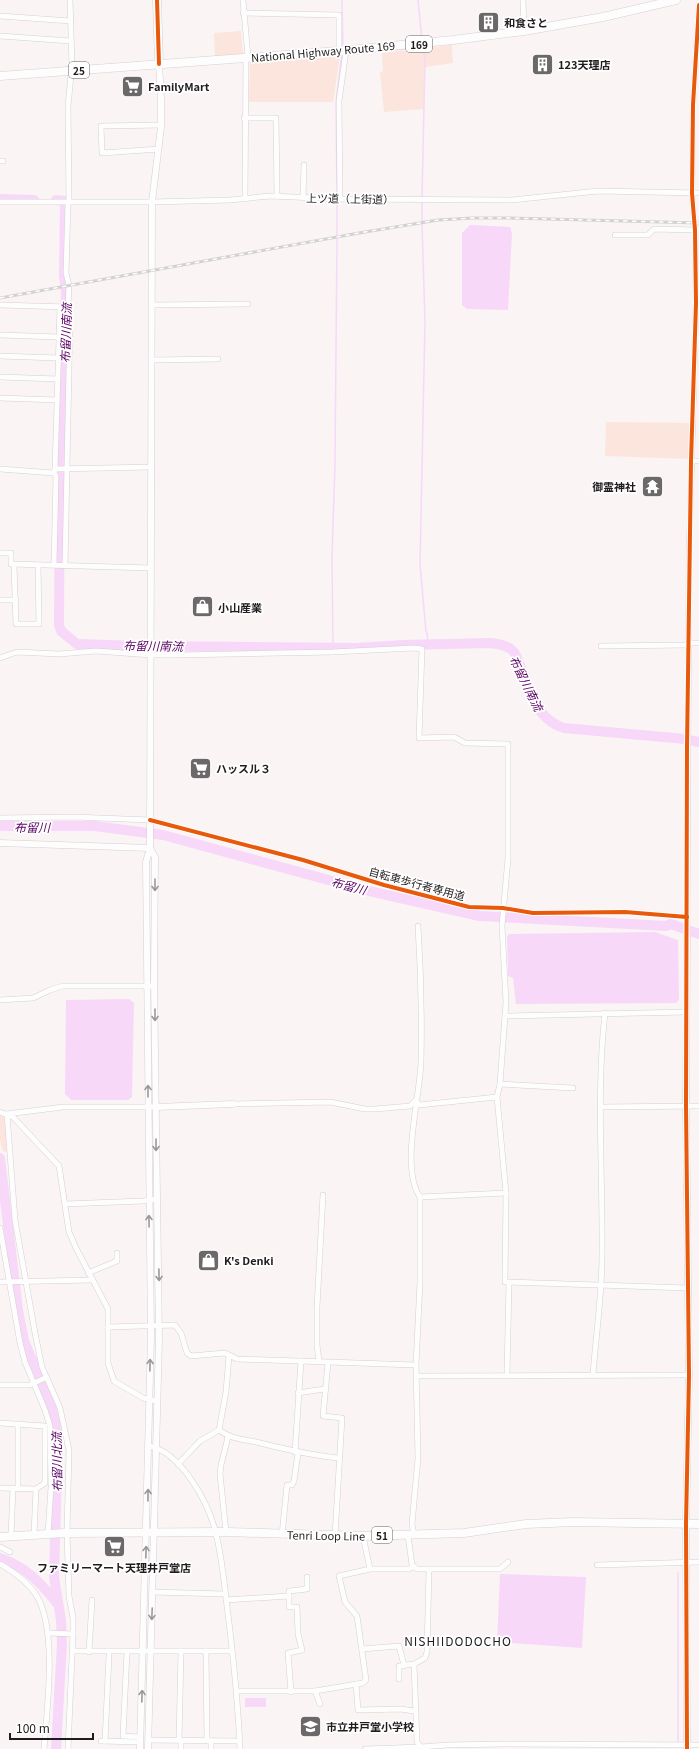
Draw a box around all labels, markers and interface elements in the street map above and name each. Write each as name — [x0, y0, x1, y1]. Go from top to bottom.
building icon: 和食さと — [476, 9, 502, 35]
place label: 和食さと — [504, 14, 548, 30]
road number: 169 — [406, 36, 432, 52]
street label: National Highway Route 169 — [250, 37, 396, 65]
building icon: 123天理店 — [530, 51, 556, 77]
place label: 123天理店 — [558, 56, 610, 72]
road number: 25 — [69, 62, 89, 78]
supermarket icon: FamilyMart — [119, 73, 145, 99]
place label: FamilyMart — [148, 78, 210, 94]
street label: 上ツ道（上街道） — [306, 189, 394, 207]
water label: 布留川南流 — [55, 301, 75, 363]
temple icon: 御霊神社 — [639, 473, 665, 499]
place label: 御霊神社 — [592, 478, 636, 494]
shop icon: 小山産業 — [189, 594, 215, 620]
place label: 小山産業 — [218, 599, 262, 615]
water label: 布留川南流 — [123, 636, 185, 654]
water label: 布留川南流 — [506, 652, 549, 715]
supermarket icon: ハッスル３ — [188, 755, 214, 781]
place label: ハッスル３ — [216, 760, 271, 776]
water label: 布留川 — [14, 818, 52, 835]
street label: 自転車歩行者専用道 — [367, 862, 467, 904]
water label: 布留川 — [329, 872, 371, 898]
one-way arrow — [151, 878, 159, 891]
one-way arrow — [151, 1008, 159, 1021]
one-way arrow — [144, 1085, 152, 1098]
one-way arrow — [152, 1138, 160, 1151]
one-way arrow — [146, 1215, 153, 1228]
shop icon: K's Denki — [196, 1247, 222, 1273]
place label: K's Denki — [224, 1252, 274, 1268]
one-way arrow — [155, 1268, 162, 1281]
one-way arrow — [146, 1359, 154, 1372]
water label: 布留川北流 — [47, 1430, 65, 1492]
one-way arrow — [144, 1489, 152, 1502]
street label: Tenri Loop Line — [287, 1526, 365, 1544]
road number: 51 — [372, 1527, 392, 1543]
supermarket icon: ファミリーマート天理井戸堂店 — [101, 1534, 127, 1560]
one-way arrow — [143, 1546, 150, 1559]
place label: ファミリーマート天理井戸堂店 — [37, 1559, 191, 1575]
one-way arrow — [148, 1607, 156, 1620]
district label: NISHIIDODOCHO — [404, 1632, 512, 1649]
one-way arrow — [138, 1690, 145, 1703]
school or university icon: 市立井戸堂小学校 — [298, 1713, 324, 1739]
scale bar — [10, 1715, 93, 1741]
place label: 市立井戸堂小学校 — [326, 1718, 414, 1734]
text: 100 m — [16, 1719, 50, 1736]

